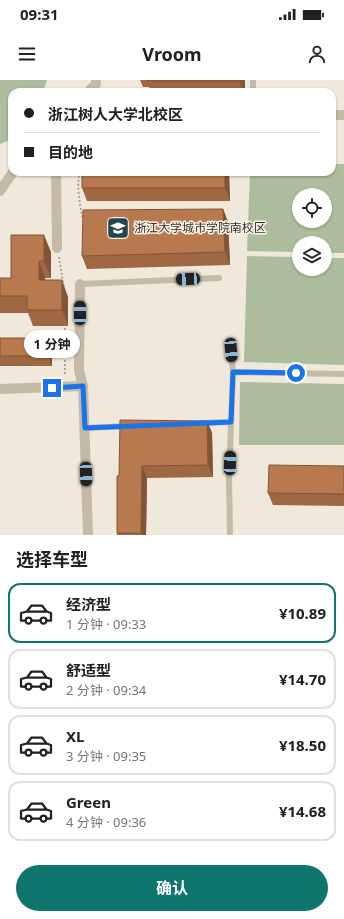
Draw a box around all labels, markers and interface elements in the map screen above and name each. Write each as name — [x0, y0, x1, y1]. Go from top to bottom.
text: 09:31 — [20, 4, 59, 24]
text: Vroom — [142, 42, 202, 66]
icon: menu — [16, 43, 38, 65]
icon: person — [306, 43, 328, 65]
text: 浙江树人大学北校区 — [48, 104, 183, 124]
text: 目的地 — [48, 142, 93, 162]
map controls — [292, 188, 332, 276]
button: locate — [292, 188, 332, 228]
school or university icon: 浙江大学城市学院南校区 — [105, 215, 131, 241]
place label: 浙江大学城市学院南校区 — [134, 219, 266, 236]
button: layers — [292, 236, 332, 276]
car — [176, 272, 200, 286]
car — [74, 301, 86, 325]
callout: 1 分钟 — [24, 330, 80, 358]
text: 1 分钟 — [34, 335, 70, 353]
car — [224, 338, 238, 362]
route start — [287, 364, 305, 382]
route end — [43, 379, 61, 397]
car — [224, 451, 236, 475]
car — [80, 462, 92, 486]
text: 选择车型 — [16, 547, 88, 571]
text: 经济型 — [66, 594, 111, 614]
icon: car — [18, 595, 54, 631]
text: ¥10.89 — [279, 603, 326, 623]
text: 1 分钟 · 09:33 — [66, 615, 146, 633]
text: 舒适型 — [66, 660, 111, 680]
icon: car — [18, 661, 54, 697]
text: ¥14.70 — [279, 669, 326, 689]
text: 2 分钟 · 09:34 — [66, 681, 146, 699]
text: XL — [66, 726, 84, 746]
icon: car — [18, 727, 54, 763]
text: ¥18.50 — [279, 735, 326, 755]
text: 3 分钟 · 09:35 — [66, 747, 146, 765]
text: Green — [66, 792, 111, 812]
icon: car — [18, 793, 54, 829]
text: ¥14.68 — [279, 801, 326, 821]
text: 4 分钟 · 09:36 — [66, 813, 146, 831]
button: 确认 — [16, 865, 328, 911]

